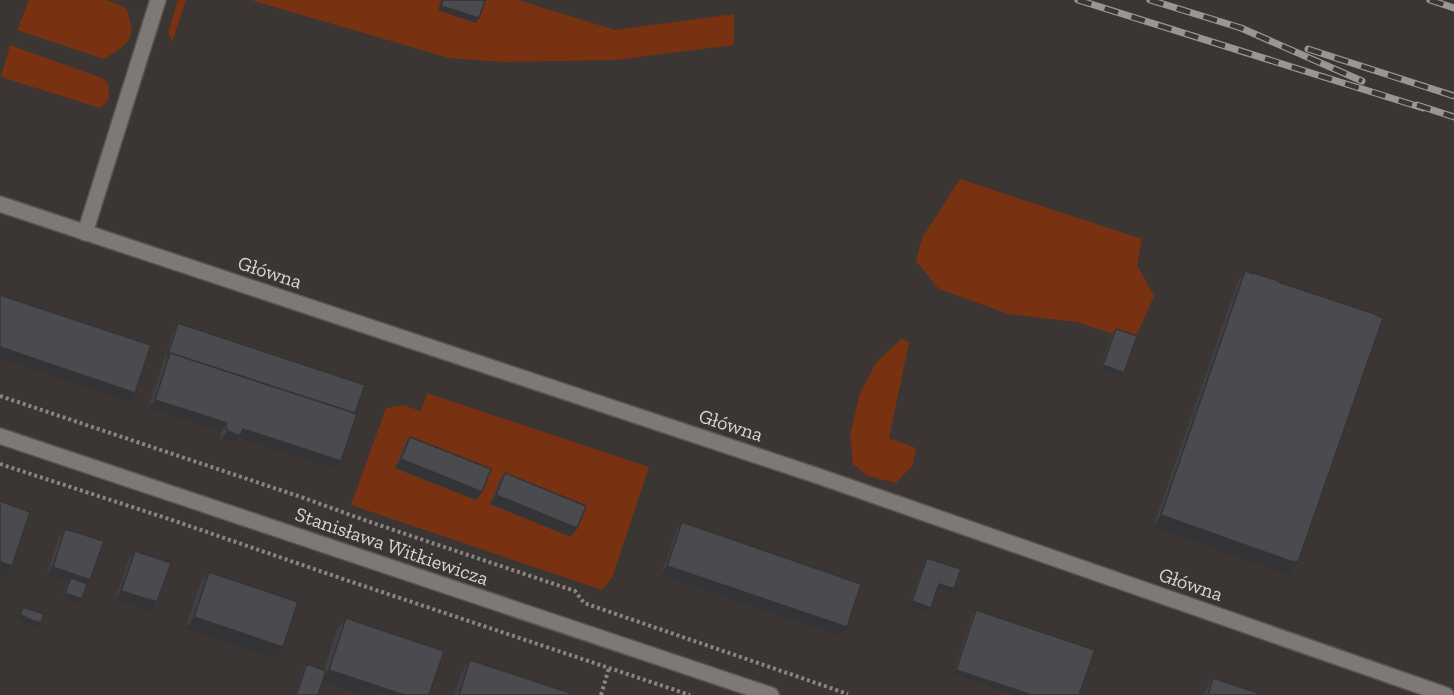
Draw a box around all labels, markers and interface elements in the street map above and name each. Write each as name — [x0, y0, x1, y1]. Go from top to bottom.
street label: Główna — [235, 250, 305, 294]
street label: Główna — [696, 403, 766, 447]
street label: Stanisława Witkiewicza — [292, 502, 492, 590]
street label: Główna — [1156, 562, 1226, 606]

